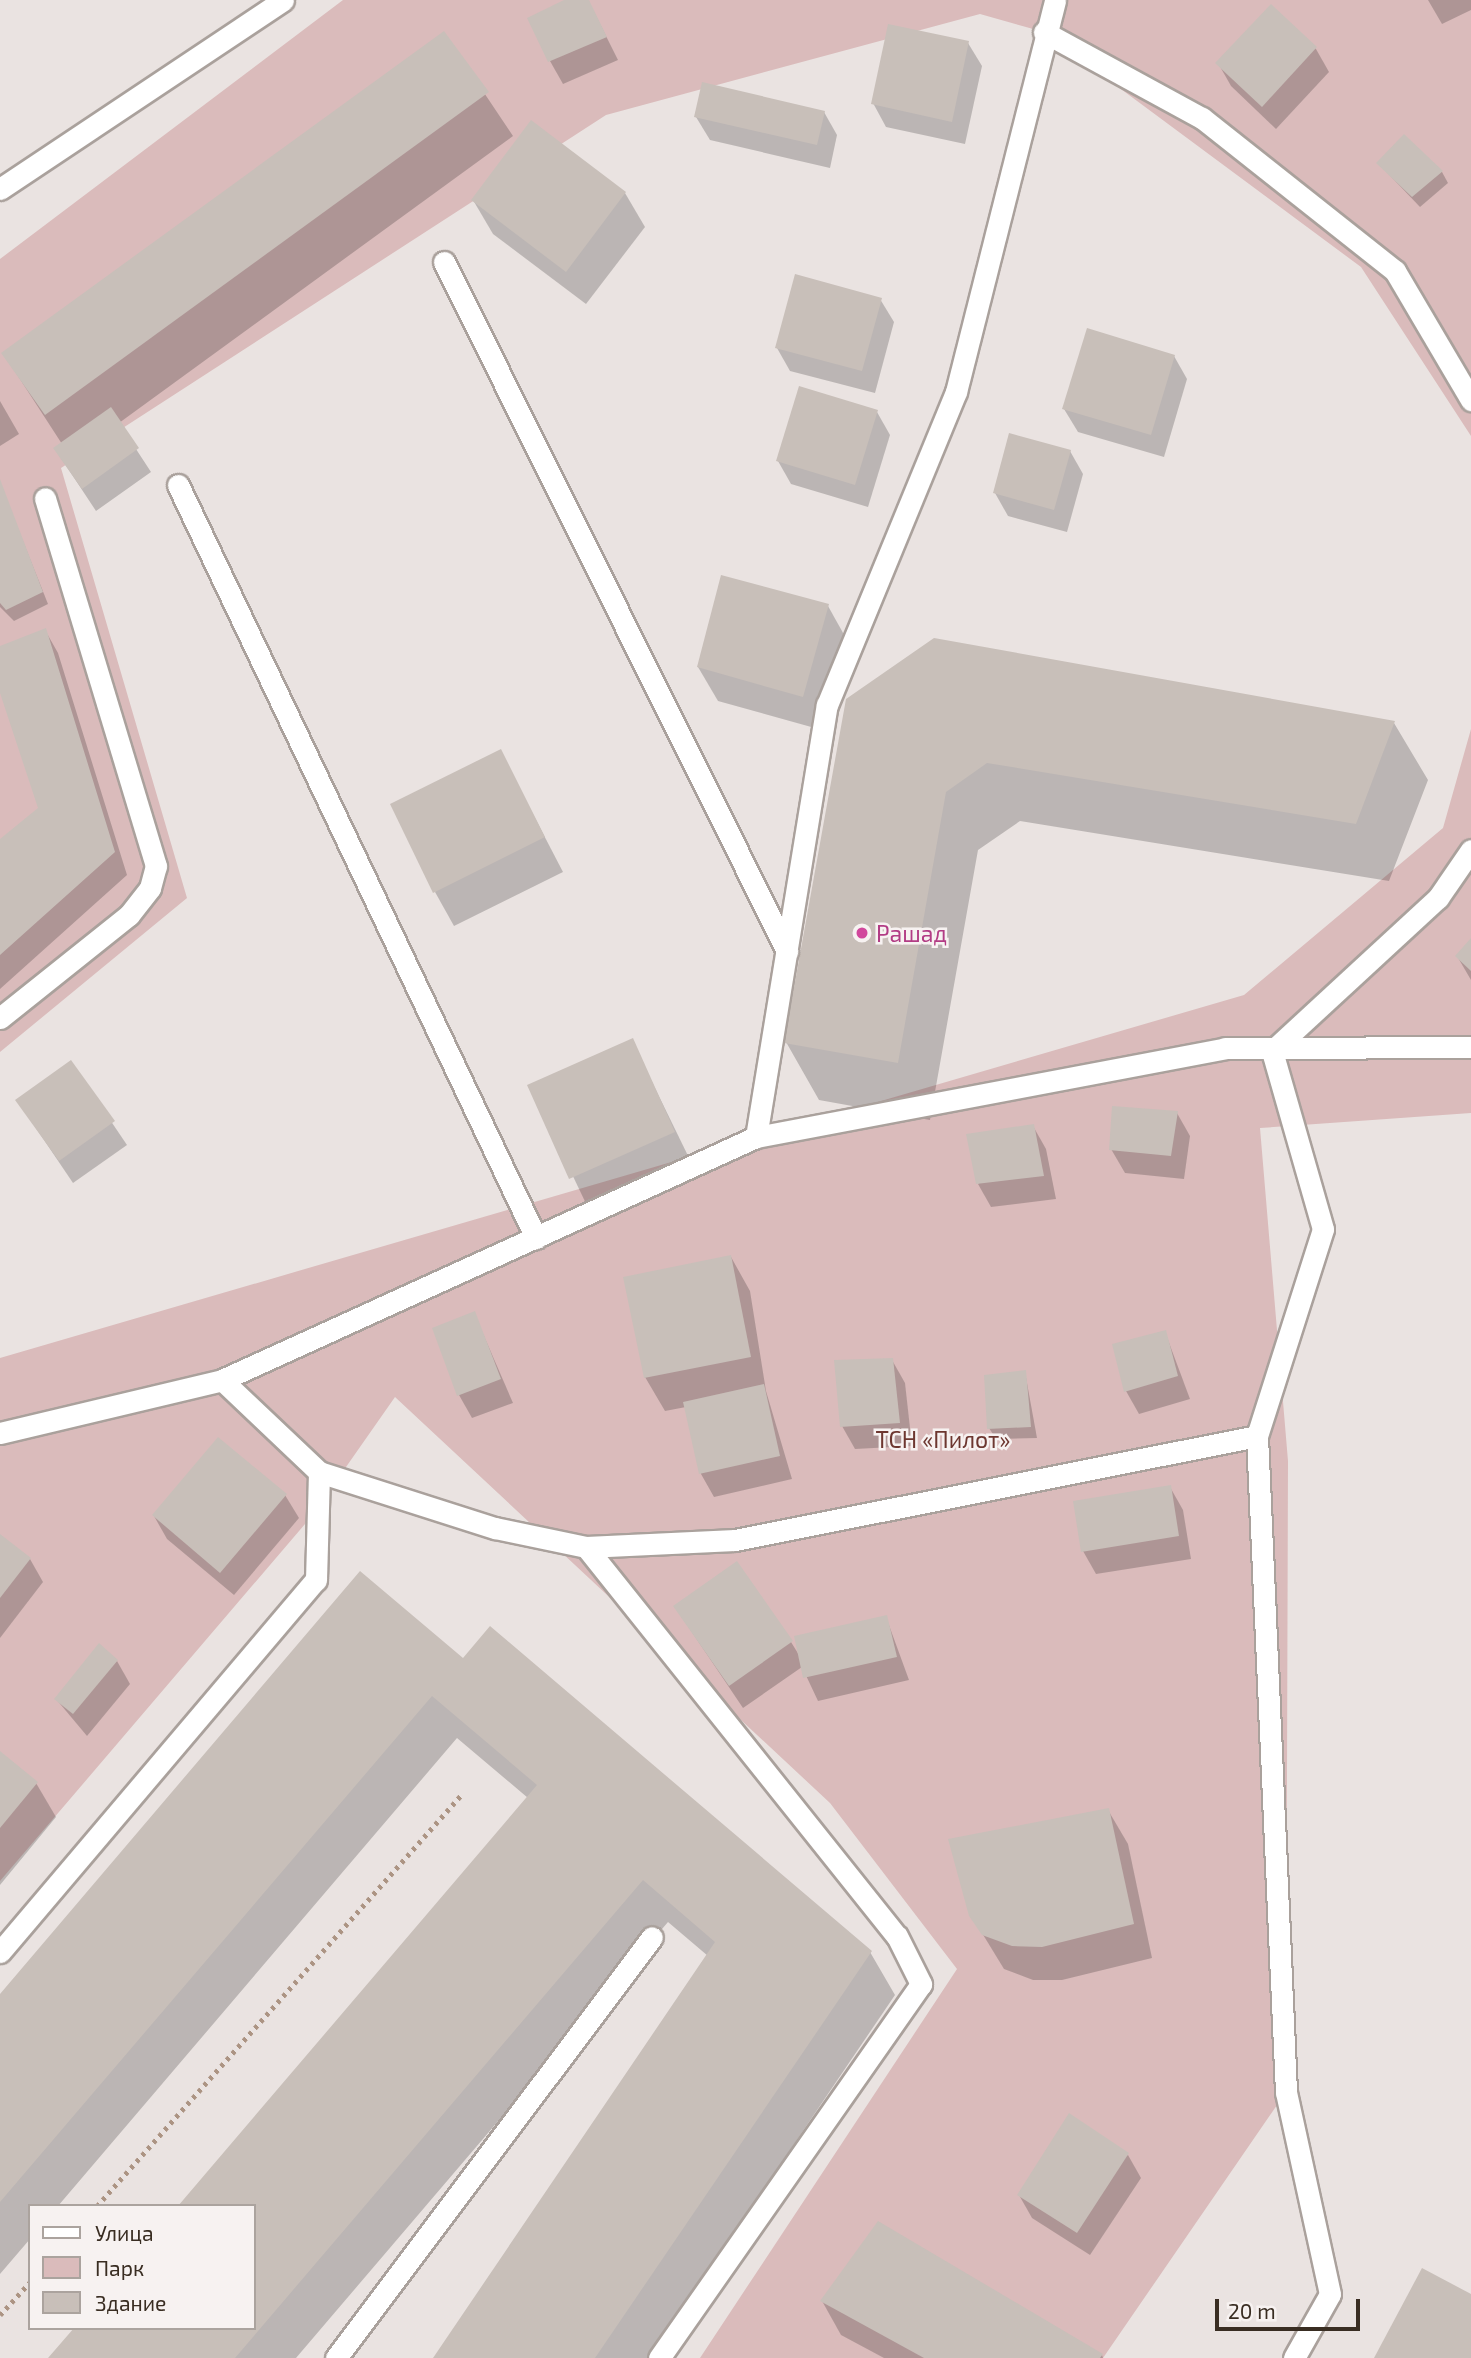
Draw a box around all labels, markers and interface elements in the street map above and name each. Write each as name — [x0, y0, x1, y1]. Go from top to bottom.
place label: Рашад — [876, 919, 947, 947]
marker: Рашад — [854, 925, 870, 941]
park label: ТСН «Пилот» — [876, 1425, 1010, 1453]
legend — [28, 2204, 256, 2330]
text: Улица — [95, 2220, 154, 2245]
text: Парк — [95, 2255, 144, 2280]
scale bar — [1219, 2284, 1364, 2328]
text: Здание — [95, 2290, 166, 2315]
text: 20 m — [1228, 2298, 1276, 2323]

